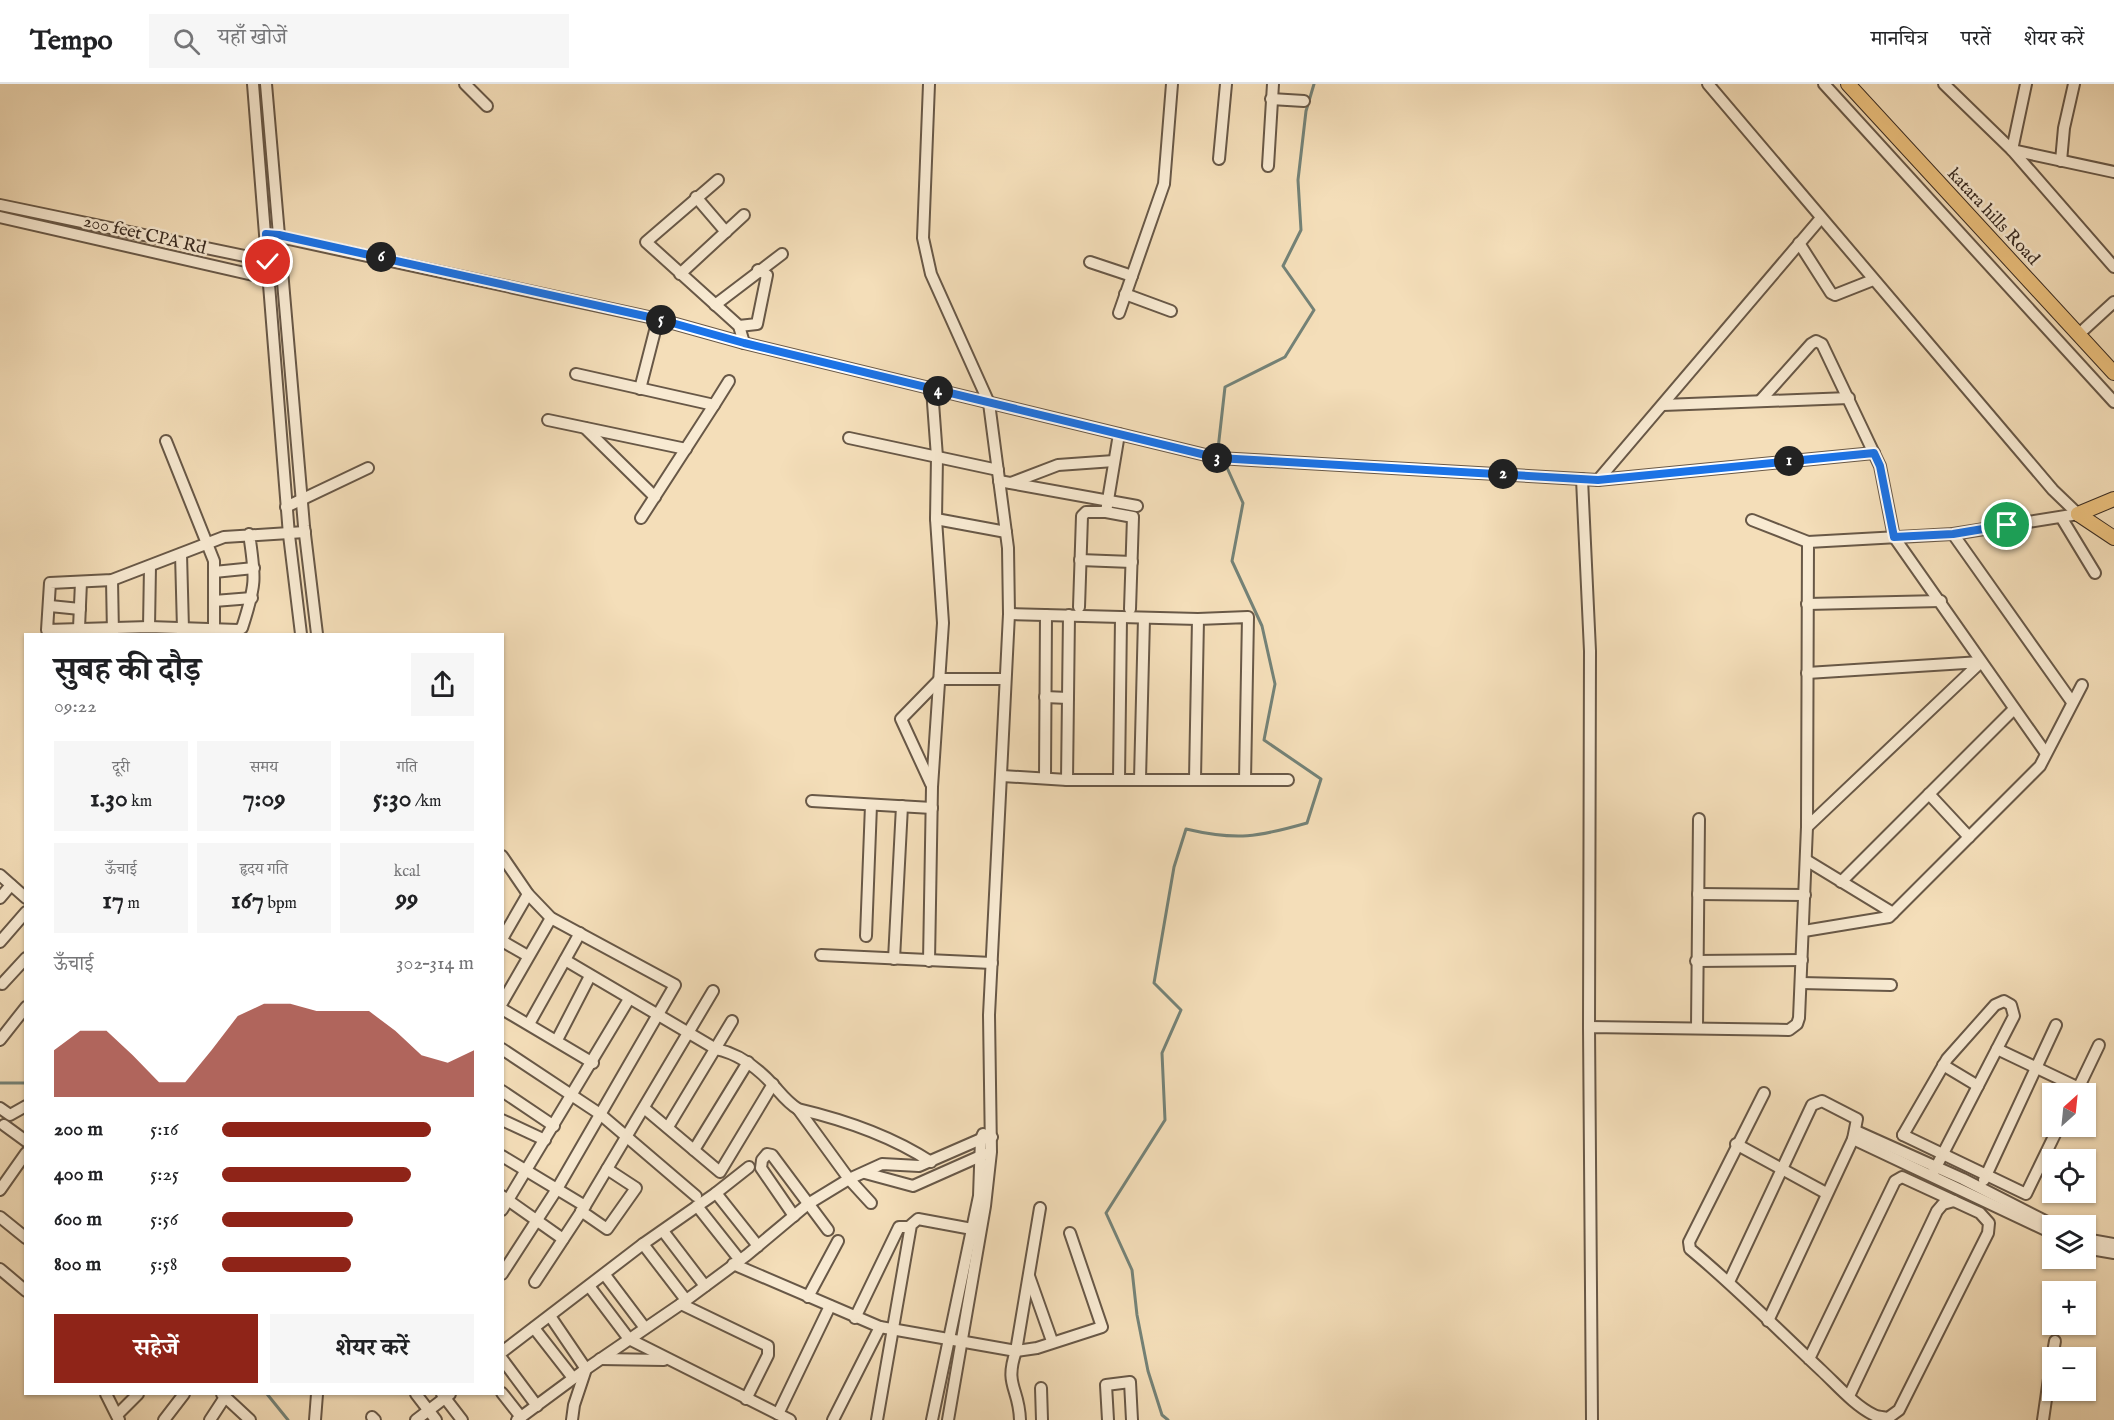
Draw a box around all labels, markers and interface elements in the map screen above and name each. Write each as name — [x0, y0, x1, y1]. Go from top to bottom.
search box — [149, 14, 569, 68]
text: Tempo — [30, 24, 113, 59]
text: यहाँ खोजें — [218, 24, 287, 52]
icon: search — [170, 25, 203, 58]
text: मानचित्र — [1871, 26, 1928, 53]
text: परतें — [1961, 26, 1991, 53]
text: शेयर करें — [2024, 26, 2084, 53]
street label: katara hills Road — [1942, 164, 2044, 271]
street label: 200 feet CPA Rd — [81, 210, 209, 261]
pin — [242, 236, 293, 287]
pin: 6 — [366, 242, 396, 272]
icon: check — [251, 245, 284, 278]
text: 6 — [378, 247, 384, 267]
pin: 5 — [646, 305, 676, 335]
text: 5 — [658, 310, 664, 330]
pin: 4 — [923, 376, 953, 406]
text: 4 — [934, 381, 942, 401]
pin: 3 — [1202, 443, 1232, 473]
pin: 1 — [1774, 446, 1804, 476]
text: 3 — [1214, 448, 1220, 468]
text: 1 — [1786, 451, 1792, 471]
pin: 2 — [1488, 459, 1518, 489]
text: 2 — [1499, 464, 1507, 484]
pin — [1981, 499, 2032, 550]
icon: arrive — [1990, 508, 2023, 541]
text: सुबह की दौड़ — [54, 650, 201, 692]
button: share — [411, 653, 474, 716]
text: 09:22 — [54, 694, 97, 719]
text: दूरी — [112, 758, 130, 778]
text: समय — [250, 758, 278, 778]
text: गति — [397, 758, 417, 778]
text: 1.30 — [90, 782, 128, 815]
text: 7:09 — [242, 782, 286, 815]
text: 5:30 — [373, 782, 411, 815]
text: km — [128, 792, 152, 812]
text: /km — [411, 792, 441, 812]
text: ऊँचाई — [105, 860, 137, 880]
text: हृदय गति — [240, 860, 288, 880]
text: kcal — [394, 862, 420, 882]
text: 99 — [396, 882, 418, 915]
text: 17 — [102, 884, 124, 917]
text: 167 — [231, 884, 264, 917]
text: m — [124, 894, 140, 914]
text: bpm — [264, 894, 297, 914]
text: 302–314 m — [396, 951, 474, 976]
text: ऊँचाई — [54, 952, 93, 977]
north arrow — [2042, 1083, 2096, 1137]
map controls — [2042, 1083, 2096, 1401]
text: 200 m — [54, 1117, 103, 1142]
text: 5:16 — [150, 1117, 178, 1142]
button: locate — [2042, 1149, 2096, 1203]
text: 400 m — [54, 1162, 103, 1187]
text: 5:25 — [150, 1162, 179, 1187]
text: 600 m — [54, 1207, 102, 1232]
text: 5:56 — [150, 1207, 178, 1232]
button: layers — [2042, 1215, 2096, 1269]
text: 800 m — [54, 1252, 101, 1277]
text: 5:58 — [150, 1252, 178, 1277]
button: + — [2042, 1281, 2096, 1335]
button: सहेजें — [54, 1314, 258, 1383]
button: शेयर करें — [270, 1314, 474, 1383]
button: − — [2042, 1347, 2096, 1401]

